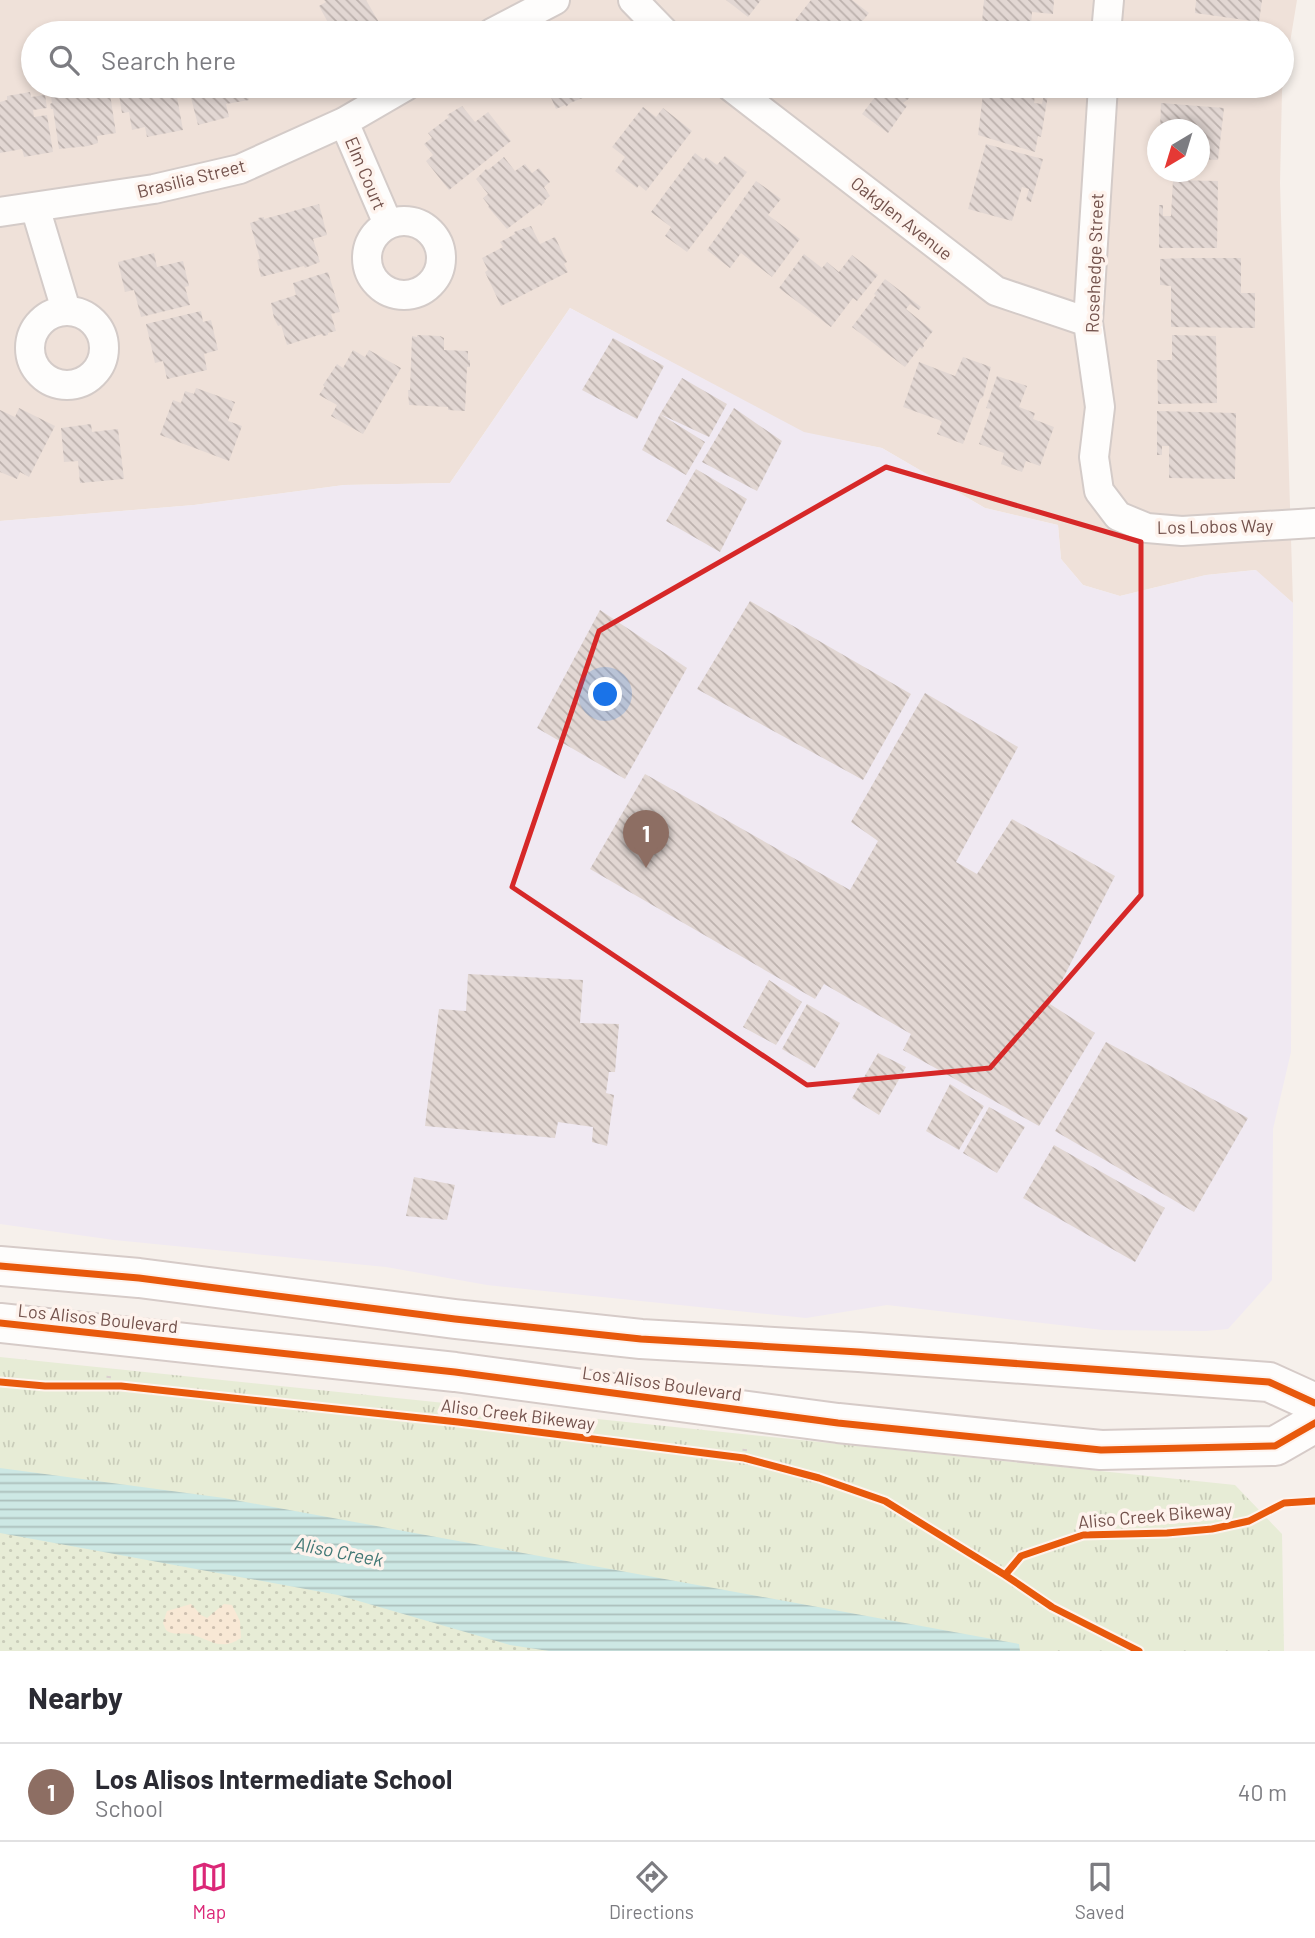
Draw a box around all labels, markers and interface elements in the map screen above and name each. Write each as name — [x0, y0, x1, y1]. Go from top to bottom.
search box — [21, 21, 1294, 98]
icon: search — [45, 41, 83, 79]
text: Search here — [101, 44, 236, 75]
north arrow — [1147, 119, 1210, 182]
street label: Elm Court — [341, 133, 391, 213]
street label: Brasilia Street — [135, 154, 247, 202]
street label: Oakglen Avenue — [847, 171, 957, 265]
street label: Rosehedge Street — [1081, 193, 1107, 333]
street label: Los Lobos Way — [1157, 514, 1273, 538]
your location — [588, 677, 622, 711]
pin: 1 — [623, 810, 669, 868]
street label: Los Alisos Boulevard — [17, 1299, 179, 1337]
street label: Los Alisos Boulevard — [581, 1361, 743, 1405]
street label: Aliso Creek Bikeway — [440, 1394, 596, 1434]
street label: Aliso Creek Bikeway — [1077, 1497, 1233, 1533]
water label: Aliso Creek — [293, 1531, 386, 1571]
text: Nearby — [28, 1679, 123, 1715]
text: Los Alisos Intermediate School — [95, 1763, 452, 1794]
text: 1 — [47, 1778, 55, 1806]
text: 40 m — [1238, 1778, 1287, 1806]
text: School — [95, 1794, 163, 1822]
tab: Map — [190, 1858, 228, 1923]
tab: Directions — [609, 1858, 694, 1923]
tab: Saved — [1075, 1858, 1125, 1923]

